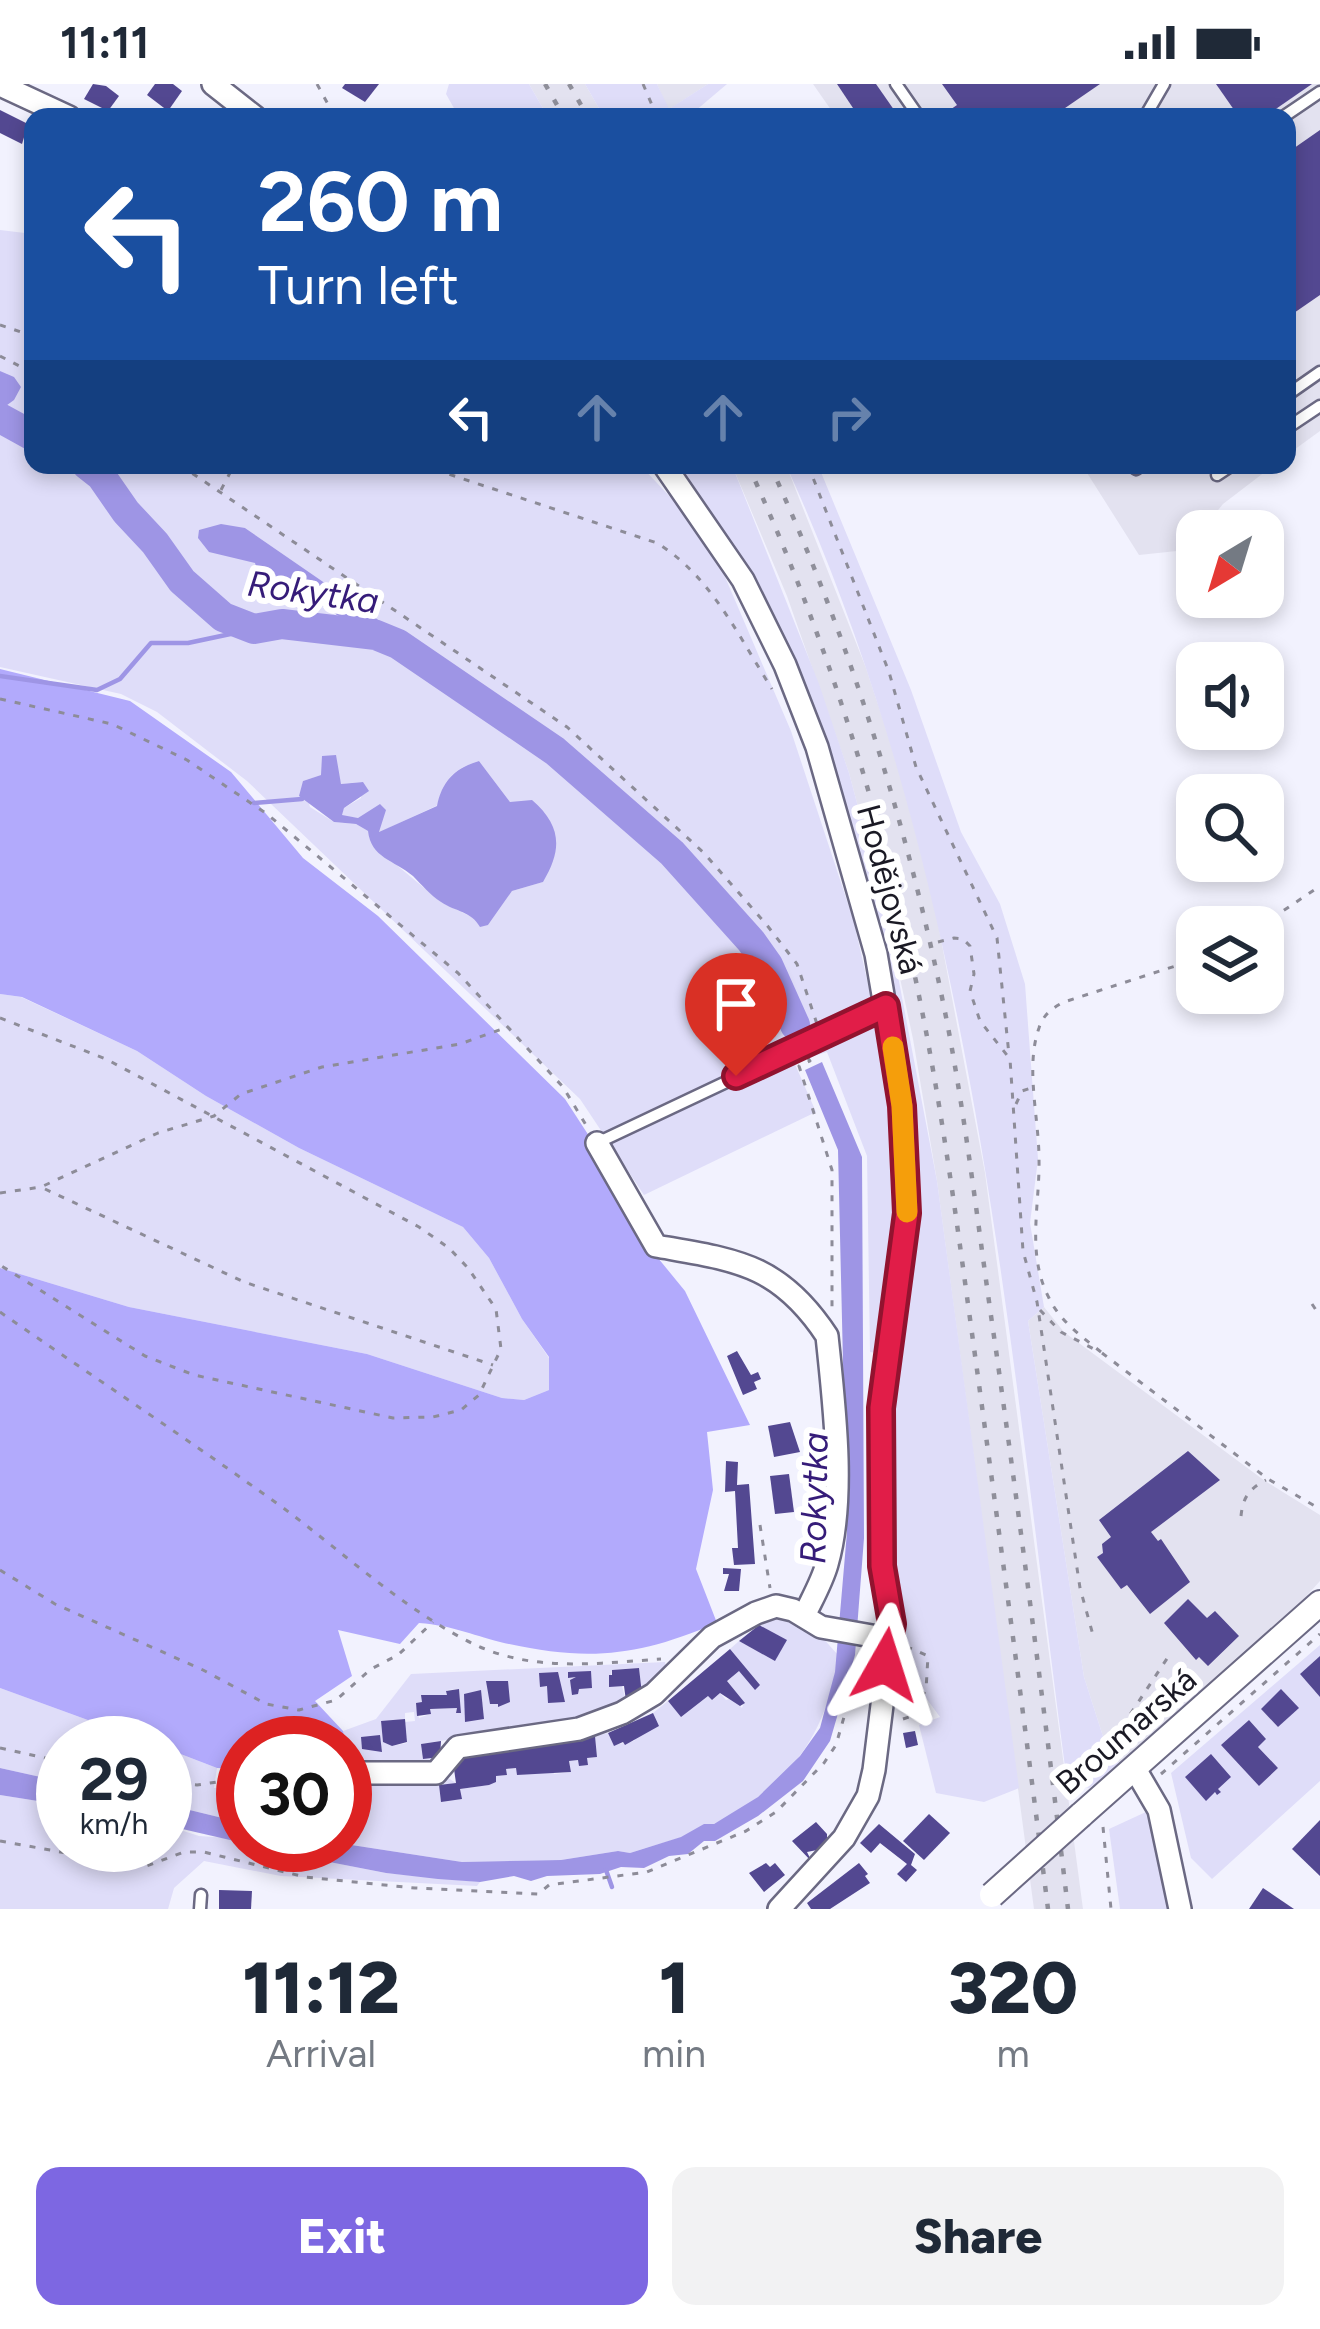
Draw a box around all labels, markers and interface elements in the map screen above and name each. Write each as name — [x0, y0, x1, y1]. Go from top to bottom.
text: 11:11 — [60, 15, 150, 69]
text: 260 m — [258, 151, 503, 252]
icon: left — [60, 156, 216, 312]
text: Turn left — [258, 253, 459, 318]
icon: left — [438, 384, 504, 450]
icon: ahead — [564, 384, 630, 450]
icon: ahead — [690, 384, 756, 450]
icon: right — [816, 384, 882, 450]
north arrow — [1176, 510, 1284, 618]
map controls — [1176, 510, 1284, 1014]
water label: Rokytka — [245, 562, 381, 622]
button: sound — [1176, 642, 1284, 750]
button: search — [1176, 774, 1284, 882]
street label: Hodějovská — [849, 800, 931, 978]
button: layers — [1176, 906, 1284, 1014]
pin — [685, 953, 787, 1076]
icon: arrive — [703, 971, 769, 1037]
water label: Rokytka — [791, 1432, 837, 1564]
position arrow — [822, 1602, 948, 1728]
street label: Broumarská — [1048, 1660, 1204, 1802]
speed limit sign: 30 — [216, 1716, 372, 1872]
text: 29 — [79, 1743, 149, 1815]
text: km/h — [80, 1805, 148, 1842]
text: 11:12 — [242, 1945, 400, 2031]
text: 1 — [659, 1945, 689, 2031]
text: 320 — [948, 1945, 1078, 2031]
text: Arrival — [266, 2030, 376, 2077]
text: min — [642, 2030, 706, 2077]
text: m — [996, 2030, 1030, 2077]
button: Exit — [36, 2167, 648, 2305]
button: Share — [672, 2167, 1284, 2305]

